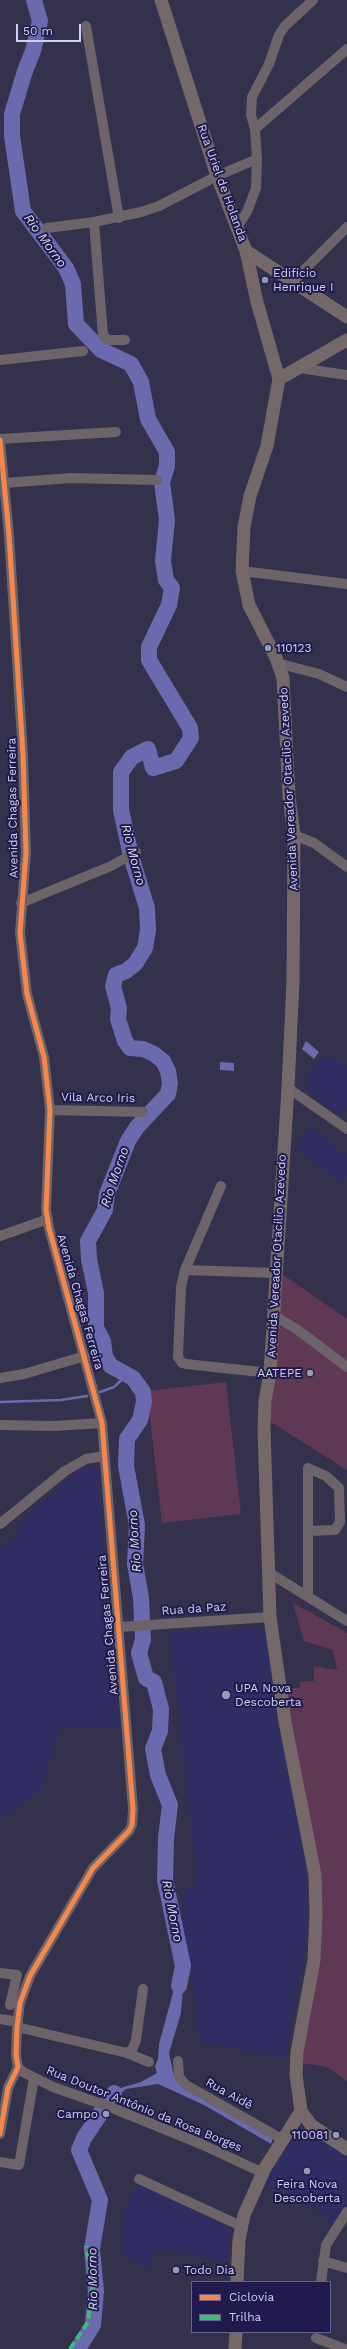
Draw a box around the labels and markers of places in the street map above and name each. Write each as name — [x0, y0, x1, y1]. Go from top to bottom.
place label: Edifício Henrique I — [273, 266, 334, 294]
marker: Edifício Henrique I — [260, 275, 270, 285]
place label: 110123 — [276, 641, 311, 655]
marker: 110123 — [263, 643, 273, 653]
place label: AATEPE — [257, 1366, 302, 1380]
marker: AATEPE — [305, 1368, 315, 1378]
place label: UPA Nova Descoberta — [235, 1681, 302, 1709]
marker: UPA Nova Descoberta — [220, 1689, 232, 1701]
place label: Campo — [57, 2107, 98, 2121]
marker: Campo — [101, 2109, 111, 2119]
place label: 110081 — [292, 2128, 328, 2142]
marker: 110081 — [331, 2130, 341, 2140]
marker: Feira Nova Descoberta — [302, 2166, 312, 2176]
place label: Feira Nova Descoberta — [274, 2177, 340, 2205]
place label: Todo Dia — [184, 2263, 235, 2277]
marker: Todo Dia — [171, 2265, 181, 2275]

